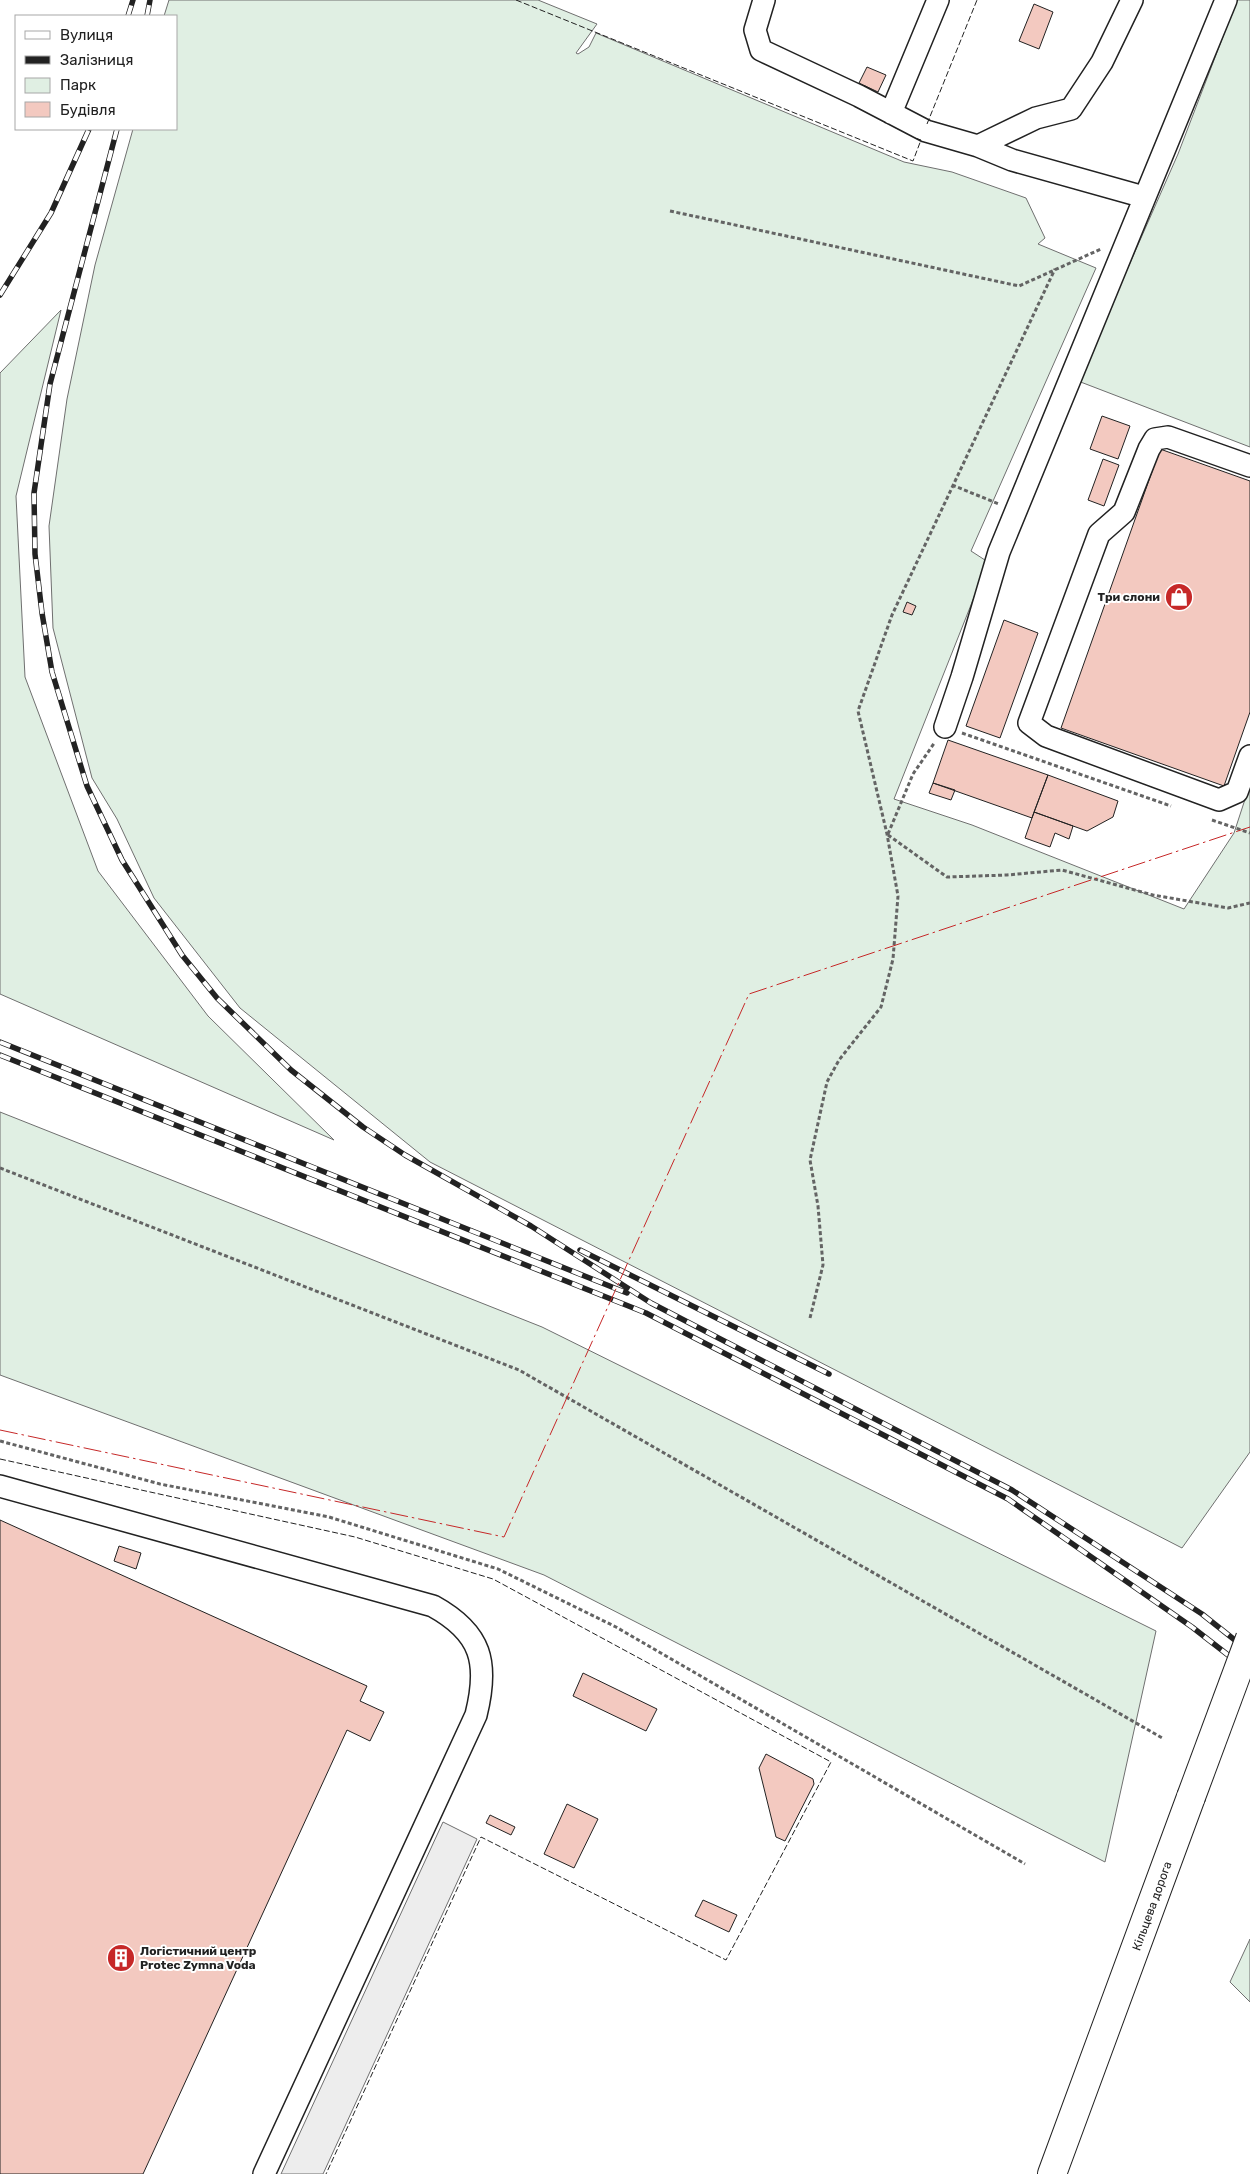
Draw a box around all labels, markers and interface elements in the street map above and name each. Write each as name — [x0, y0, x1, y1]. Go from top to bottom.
legend — [15, 15, 178, 130]
text: Вулиця — [60, 26, 113, 44]
text: Залізниця — [60, 51, 133, 69]
text: Парк — [60, 76, 96, 94]
text: Будівля — [60, 101, 116, 119]
shop icon: Три слони — [1164, 582, 1194, 612]
place label: Три слони — [1097, 590, 1160, 604]
street label: Кільцева дорога — [1129, 1859, 1175, 1953]
building icon: Логістичний центр Protec Zymna Voda — [106, 1943, 136, 1973]
place label: Логістичний центр Protec Zymna Voda — [140, 1944, 257, 1972]

